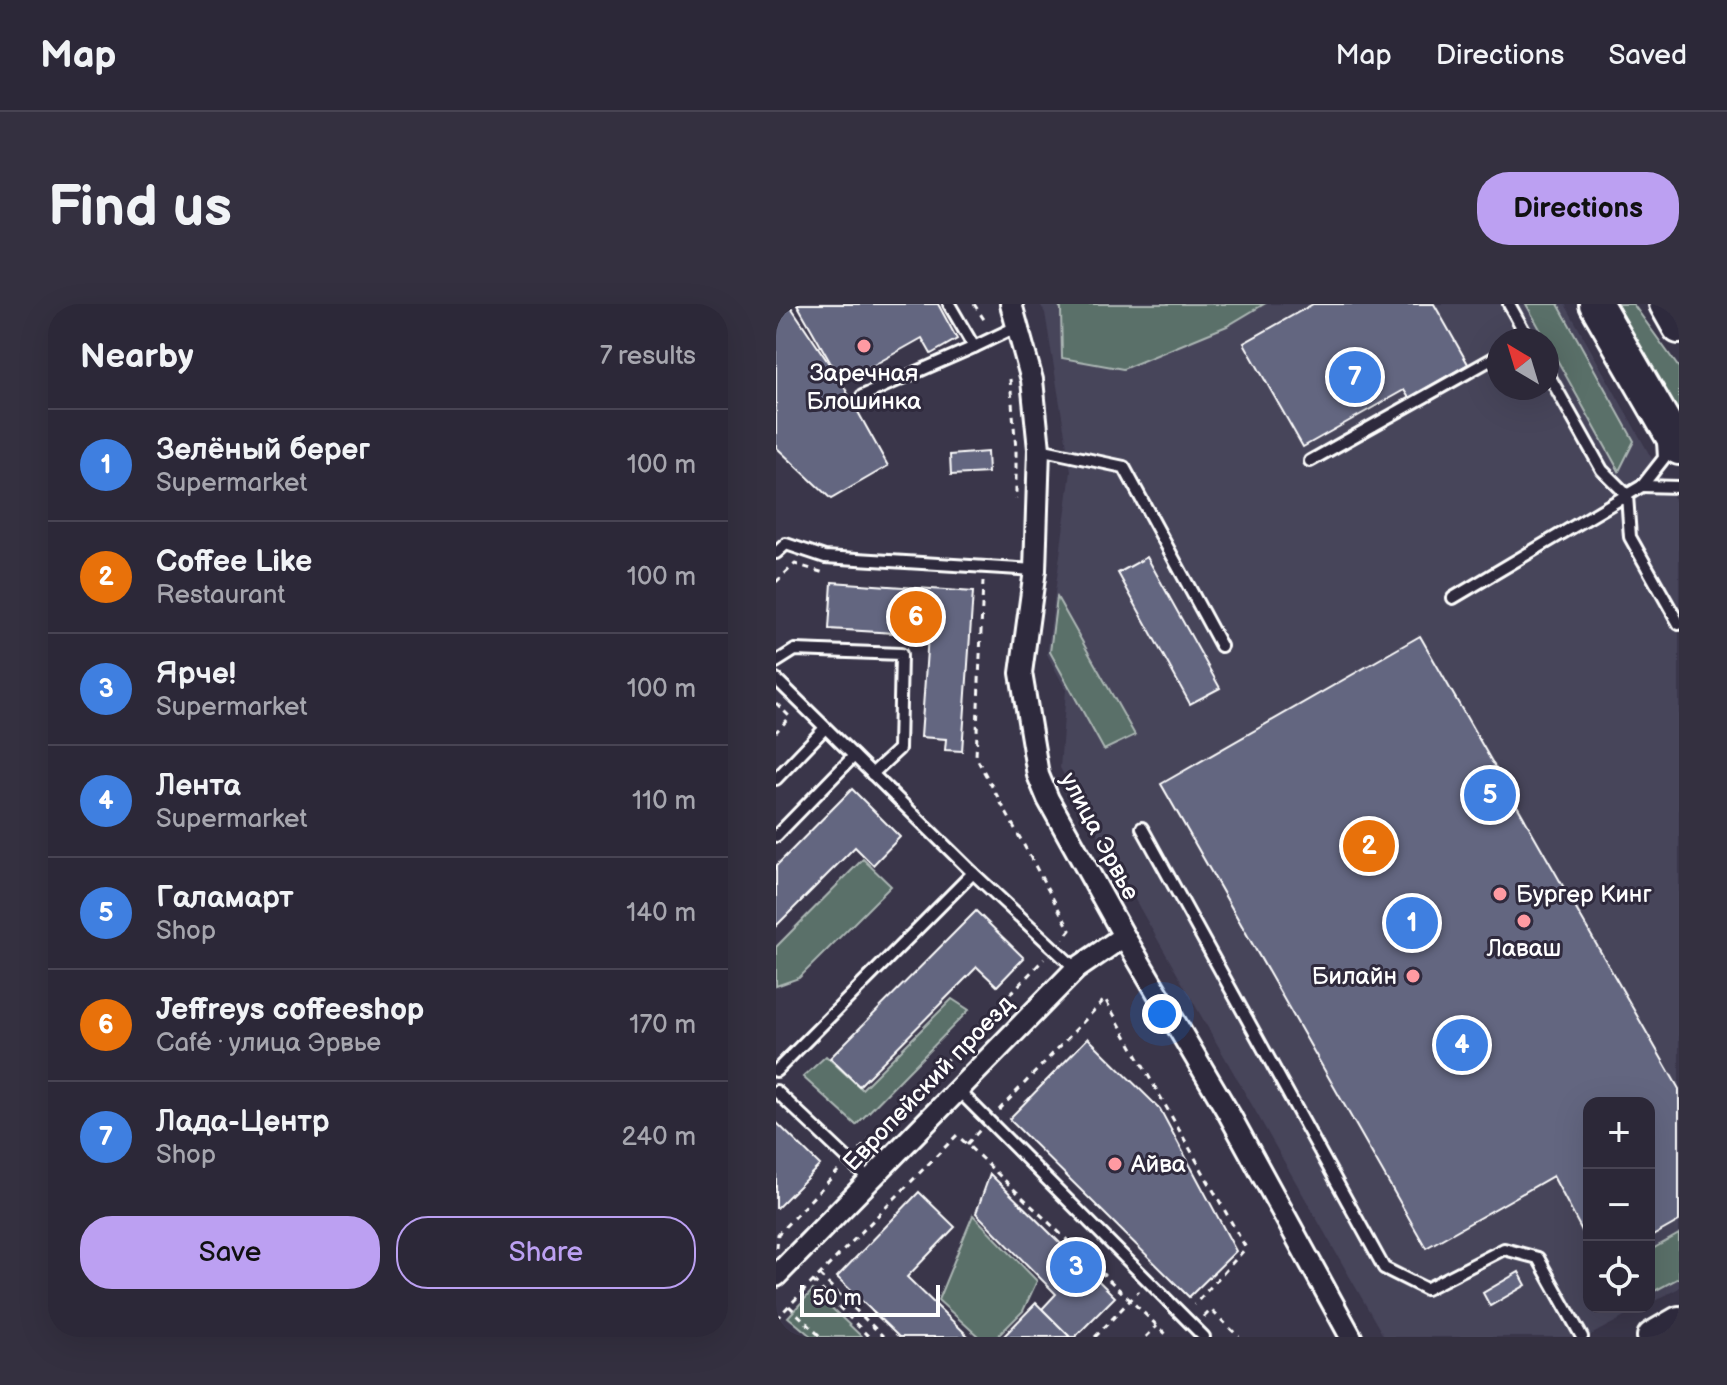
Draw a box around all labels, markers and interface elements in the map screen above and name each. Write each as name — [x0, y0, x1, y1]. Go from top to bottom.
text: Map — [40, 33, 116, 78]
text: Map — [1335, 39, 1392, 72]
text: Directions — [1436, 39, 1564, 72]
text: Saved — [1608, 39, 1687, 72]
button: Directions — [1477, 172, 1679, 245]
text: Find us — [48, 175, 232, 242]
north arrow — [1487, 328, 1559, 400]
text: Nearby — [80, 336, 194, 377]
marker: Заречная Блошинка — [855, 337, 873, 355]
text: 7 results — [600, 341, 696, 372]
pin: 7 — [1329, 347, 1381, 407]
place label: Заречная Блошинка — [807, 359, 921, 416]
text: Зелёный берег — [156, 432, 370, 468]
text: 1 — [101, 450, 111, 481]
text: 100 m — [627, 450, 696, 481]
text: Supermarket — [156, 468, 307, 499]
text: Coffee Like — [156, 544, 312, 580]
text: 2 — [98, 562, 114, 593]
text: 100 m — [627, 562, 696, 593]
text: Restaurant — [156, 580, 285, 611]
pin: 6 — [890, 587, 942, 647]
text: Ярче! — [156, 656, 236, 692]
text: 3 — [98, 674, 114, 705]
text: 100 m — [627, 674, 696, 705]
text: Supermarket — [156, 692, 307, 723]
pin: 5 — [1464, 765, 1516, 825]
street label: улица Эрвье — [1054, 767, 1145, 905]
text: Лента — [156, 768, 241, 804]
text: 4 — [98, 786, 114, 817]
text: 110 m — [632, 786, 696, 817]
text: Supermarket — [156, 804, 307, 835]
pin: 2 — [1343, 816, 1395, 876]
text: Галамарт — [156, 880, 293, 916]
place label: Бургер Кинг — [1516, 880, 1652, 909]
marker: Бургер Кинг — [1491, 885, 1509, 903]
pin: 1 — [1386, 893, 1438, 953]
text: 5 — [98, 898, 114, 929]
text: 140 m — [626, 898, 696, 929]
marker: Лаваш — [1515, 912, 1533, 930]
text: Shop — [156, 916, 216, 947]
place label: Лаваш — [1486, 934, 1561, 963]
place label: Билайн — [1312, 962, 1397, 991]
marker: Билайн — [1404, 967, 1422, 985]
street label: Европейский проезд — [837, 989, 1020, 1177]
text: Jeffreys coffeeshop — [156, 992, 424, 1028]
your location — [1142, 994, 1182, 1034]
text: 6 — [98, 1010, 114, 1041]
text: 170 m — [629, 1010, 696, 1041]
pin: 4 — [1436, 1015, 1488, 1075]
text: Café · улица Эрвье — [156, 1028, 381, 1059]
map controls — [1583, 1097, 1655, 1313]
button: + — [1583, 1097, 1655, 1169]
text: Лада-Центр — [156, 1104, 330, 1140]
text: 7 — [99, 1122, 113, 1153]
text: 240 m — [621, 1122, 696, 1153]
text: Shop — [156, 1140, 216, 1171]
place label: Айва — [1130, 1150, 1186, 1179]
marker: Айва — [1106, 1155, 1124, 1173]
button: − — [1583, 1169, 1655, 1241]
button: Save — [80, 1216, 380, 1289]
button: Share — [396, 1216, 696, 1289]
pin: 3 — [1050, 1237, 1102, 1297]
button: locate — [1583, 1241, 1655, 1313]
scale bar — [800, 1281, 940, 1317]
text: 50 m — [812, 1285, 862, 1312]

